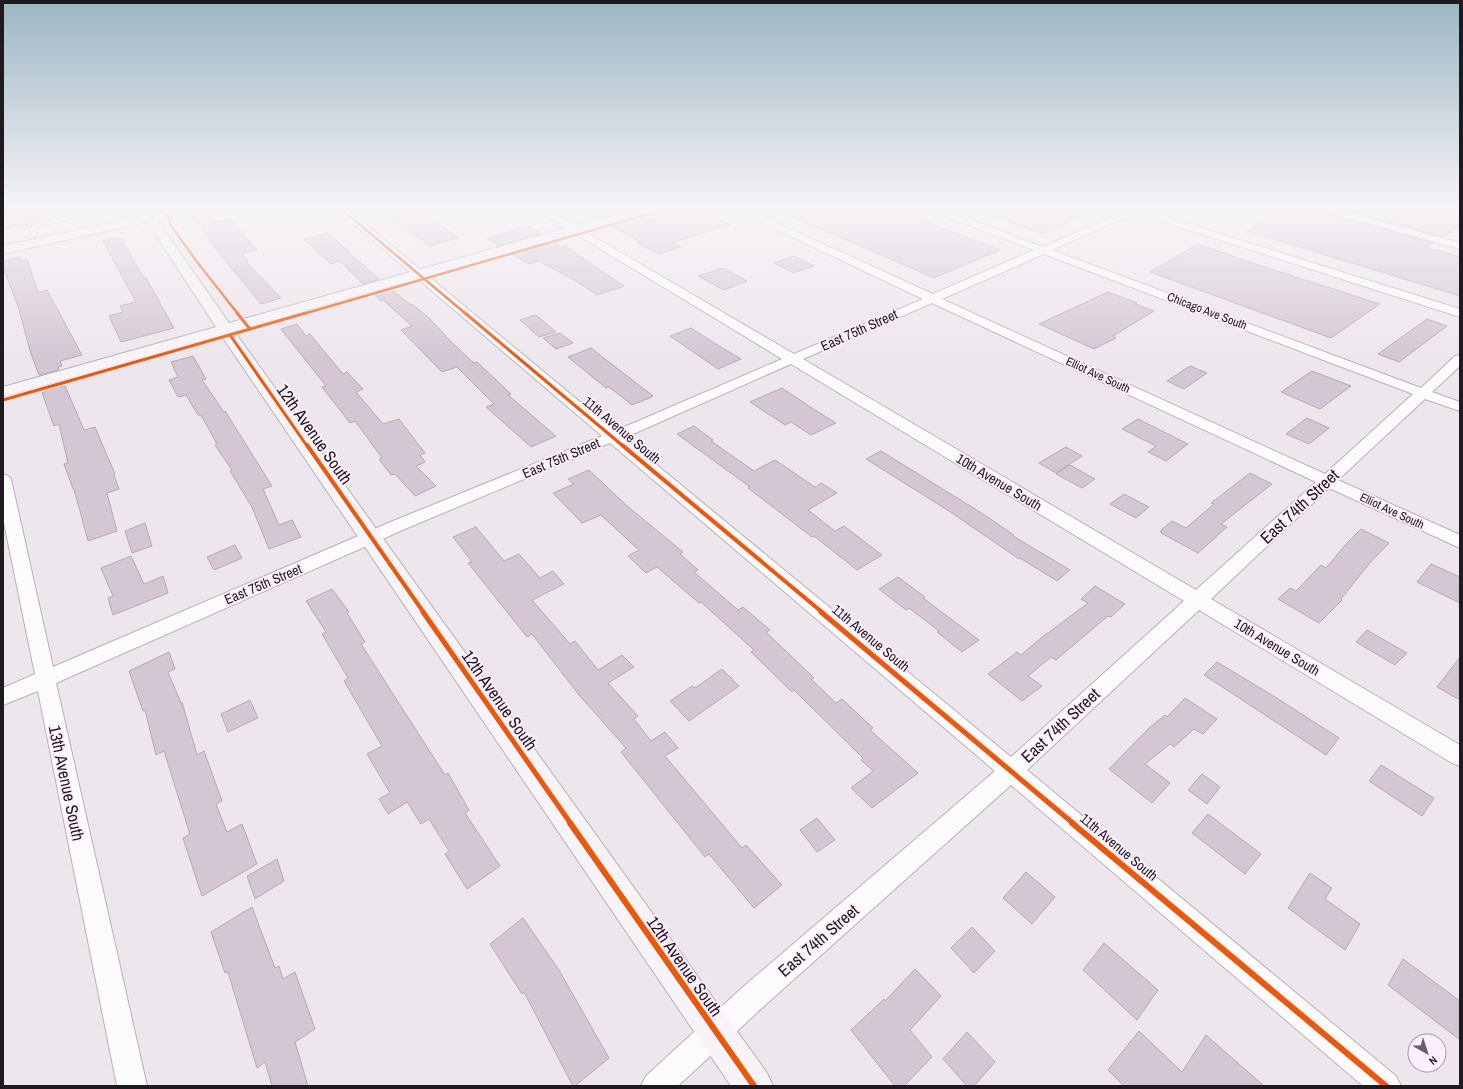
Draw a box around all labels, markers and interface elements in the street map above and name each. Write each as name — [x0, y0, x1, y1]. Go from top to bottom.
street label: Chicago Ave South — [1165, 288, 1249, 334]
street label: East 75th Street — [818, 305, 900, 355]
street label: Elliot Ave South — [1063, 353, 1133, 397]
street label: 12th Avenue South — [272, 379, 358, 489]
street label: 11th Avenue South — [579, 392, 665, 468]
street label: East 75th Street — [520, 434, 602, 482]
street label: 10th Avenue South — [953, 449, 1045, 515]
street label: East 74th Street — [1255, 463, 1343, 549]
street label: Elliot Ave South — [1357, 489, 1427, 533]
street label: East 75th Street — [222, 560, 304, 608]
street label: 11th Avenue South — [828, 600, 914, 676]
street label: 10th Avenue South — [1231, 614, 1323, 680]
street label: 12th Avenue South — [457, 645, 543, 755]
street label: East 74th Street — [1016, 682, 1104, 768]
street label: 13th Avenue South — [44, 723, 90, 843]
street label: 11th Avenue South — [1076, 809, 1162, 885]
street label: East 74th Street — [773, 898, 863, 981]
street label: 12th Avenue South — [642, 911, 728, 1021]
north arrow — [1407, 1033, 1447, 1073]
text: N — [1426, 1053, 1440, 1068]

